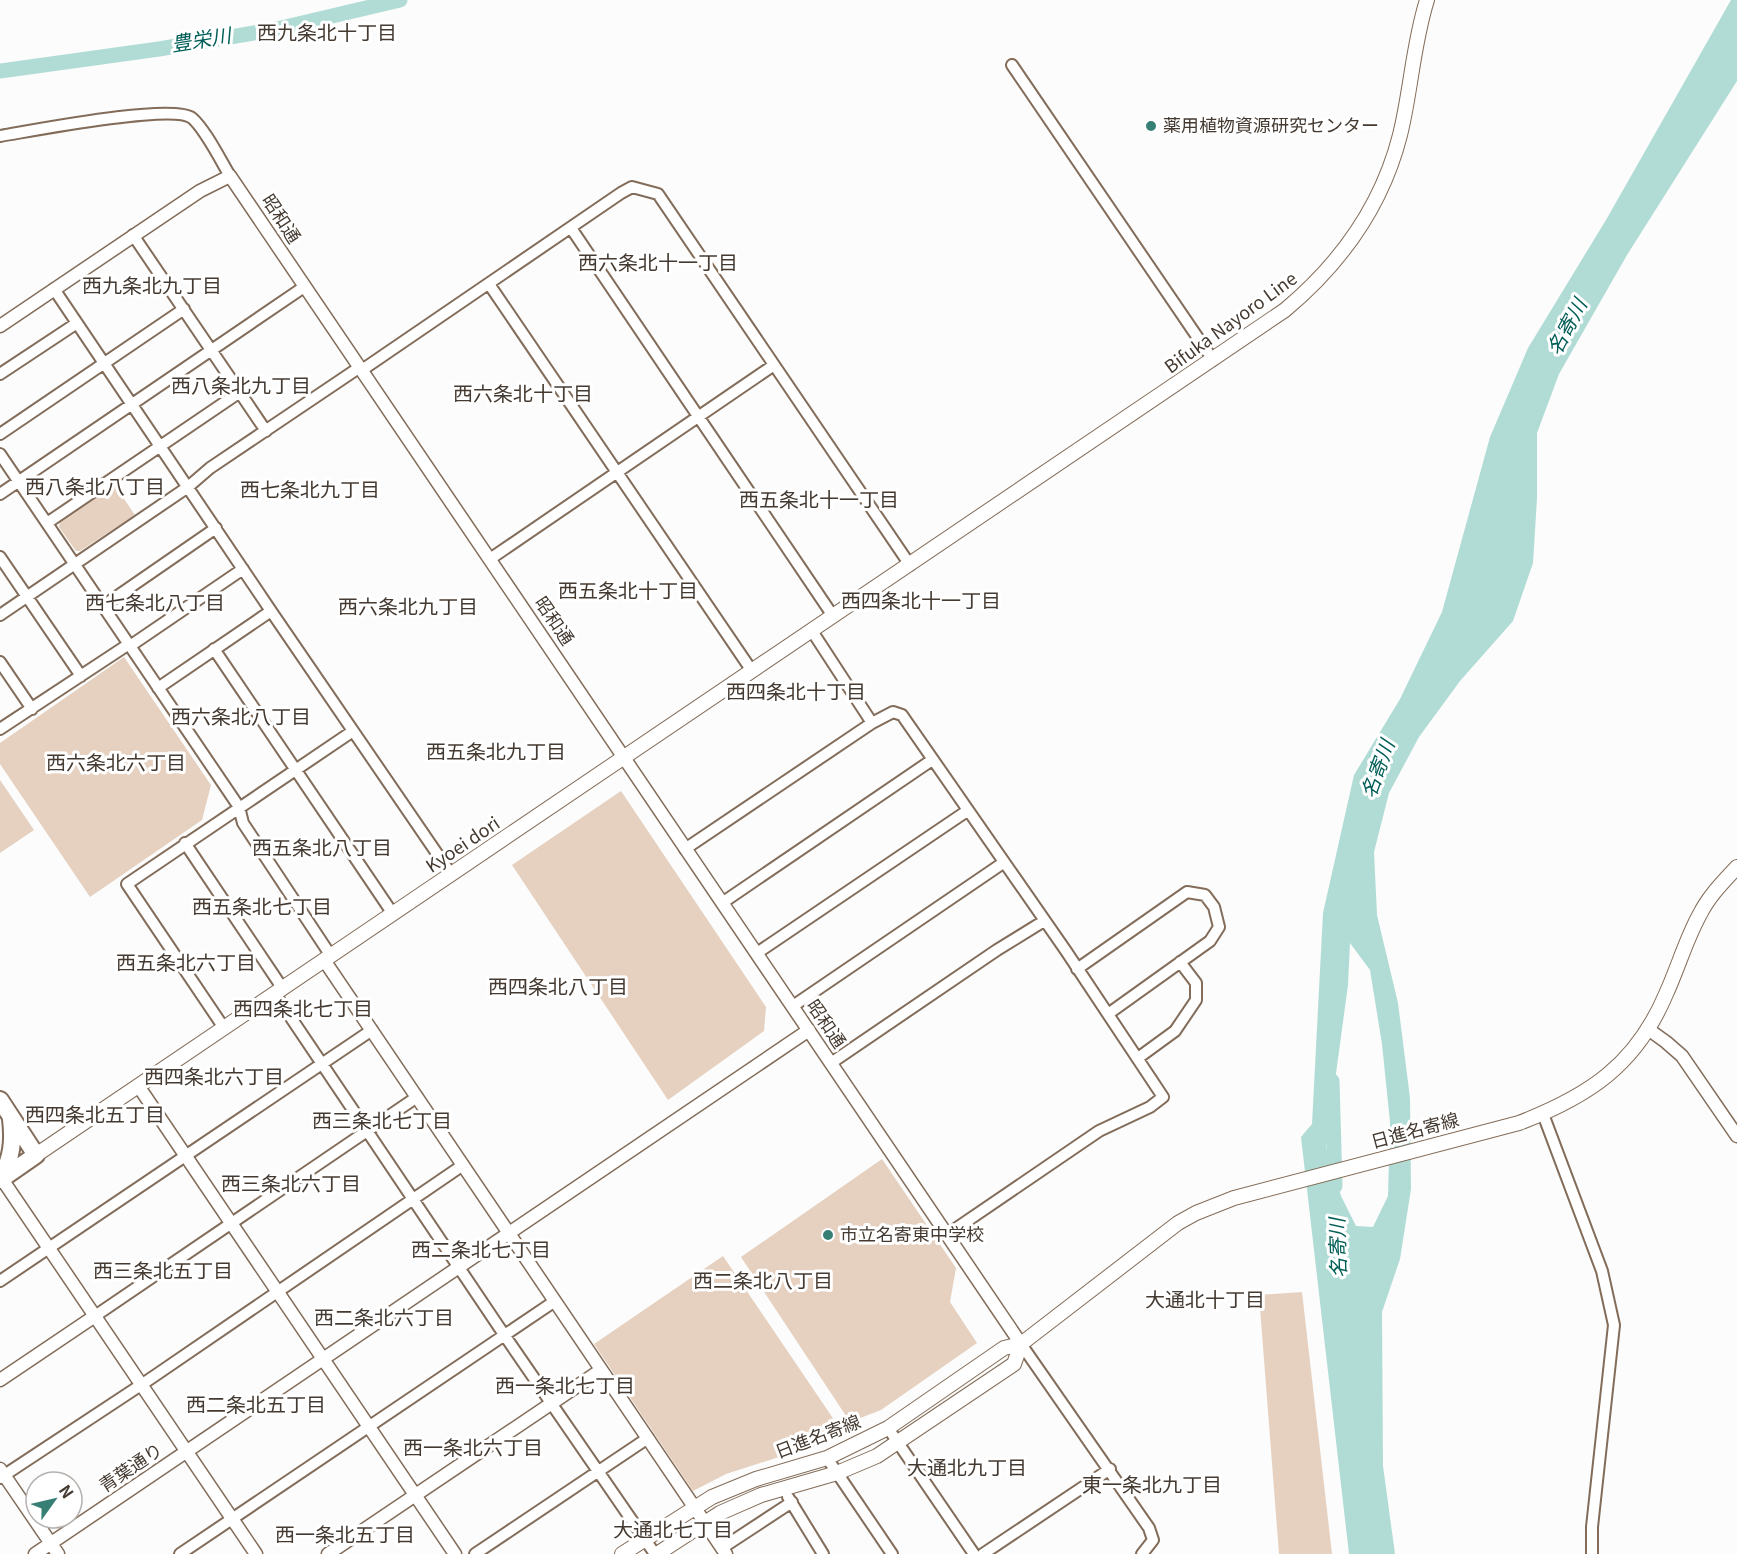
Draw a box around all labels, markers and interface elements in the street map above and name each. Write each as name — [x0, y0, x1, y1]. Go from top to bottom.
district label: 西九条北十丁目 — [257, 17, 397, 46]
water label: 豊栄川 — [169, 19, 235, 58]
place label: 薬用植物資源研究センター — [1163, 111, 1379, 137]
marker: 薬用植物資源研究センター — [1144, 119, 1158, 133]
street label: 昭和通 — [257, 188, 308, 248]
district label: 西六条北十一丁目 — [578, 247, 738, 276]
street label: Bifuka Nayoro Line — [1158, 264, 1301, 378]
district label: 西九条北九丁目 — [82, 270, 222, 299]
water label: 名寄川 — [1539, 291, 1594, 360]
district label: 西八条北九丁目 — [171, 370, 311, 399]
district label: 西六条北十丁目 — [453, 378, 593, 407]
district label: 西八条北八丁目 — [25, 471, 165, 500]
district label: 西七条北九丁目 — [240, 474, 380, 503]
district label: 西五条北十一丁目 — [739, 484, 899, 513]
district label: 西五条北十丁目 — [558, 575, 698, 604]
district label: 西四条北十一丁目 — [841, 585, 1001, 614]
district label: 西七条北八丁目 — [85, 587, 225, 616]
street label: 昭和通 — [530, 590, 582, 650]
district label: 西六条北九丁目 — [338, 591, 478, 620]
district label: 西四条北十丁目 — [726, 676, 866, 705]
district label: 西六条北八丁目 — [171, 701, 311, 730]
water label: 名寄川 — [1353, 733, 1401, 802]
district label: 西五条北九丁目 — [426, 736, 566, 765]
district label: 西六条北六丁目 — [46, 747, 186, 776]
street label: Kyoei dori — [420, 809, 504, 878]
district label: 西五条北八丁目 — [252, 832, 392, 861]
district label: 西五条北七丁目 — [192, 891, 332, 920]
district label: 西五条北六丁目 — [116, 947, 256, 976]
district label: 西四条北八丁目 — [488, 971, 628, 1000]
district label: 西四条北七丁目 — [233, 993, 373, 1022]
street label: 昭和通 — [802, 993, 854, 1053]
district label: 西四条北六丁目 — [144, 1061, 284, 1090]
district label: 西四条北五丁目 — [25, 1099, 165, 1128]
district label: 西三条北七丁目 — [312, 1105, 452, 1134]
street label: 日進名寄線 — [1368, 1105, 1461, 1153]
district label: 西三条北六丁目 — [221, 1168, 361, 1197]
water label: 名寄川 — [1321, 1216, 1352, 1279]
place label: 市立名寄東中学校 — [840, 1220, 984, 1246]
marker: 市立名寄東中学校 — [821, 1228, 835, 1242]
district label: 西二条北七丁目 — [411, 1234, 551, 1263]
district label: 西三条北五丁目 — [93, 1255, 233, 1284]
district label: 西二条北八丁目 — [693, 1265, 833, 1294]
district label: 大通北十丁目 — [1145, 1284, 1265, 1313]
district label: 西二条北六丁目 — [314, 1302, 454, 1331]
district label: 西一条北七丁目 — [495, 1370, 635, 1399]
district label: 西二条北五丁目 — [186, 1389, 326, 1418]
street label: 日進名寄線 — [771, 1407, 864, 1463]
district label: 西一条北六丁目 — [403, 1432, 543, 1461]
street label: 青葉通り — [93, 1435, 167, 1497]
district label: 大通北九丁目 — [907, 1452, 1027, 1481]
district label: 東一条北九丁目 — [1082, 1469, 1222, 1498]
north arrow — [24, 1470, 84, 1530]
text: N — [54, 1479, 81, 1503]
district label: 大通北七丁目 — [613, 1514, 733, 1543]
district label: 西一条北五丁目 — [275, 1519, 415, 1548]

